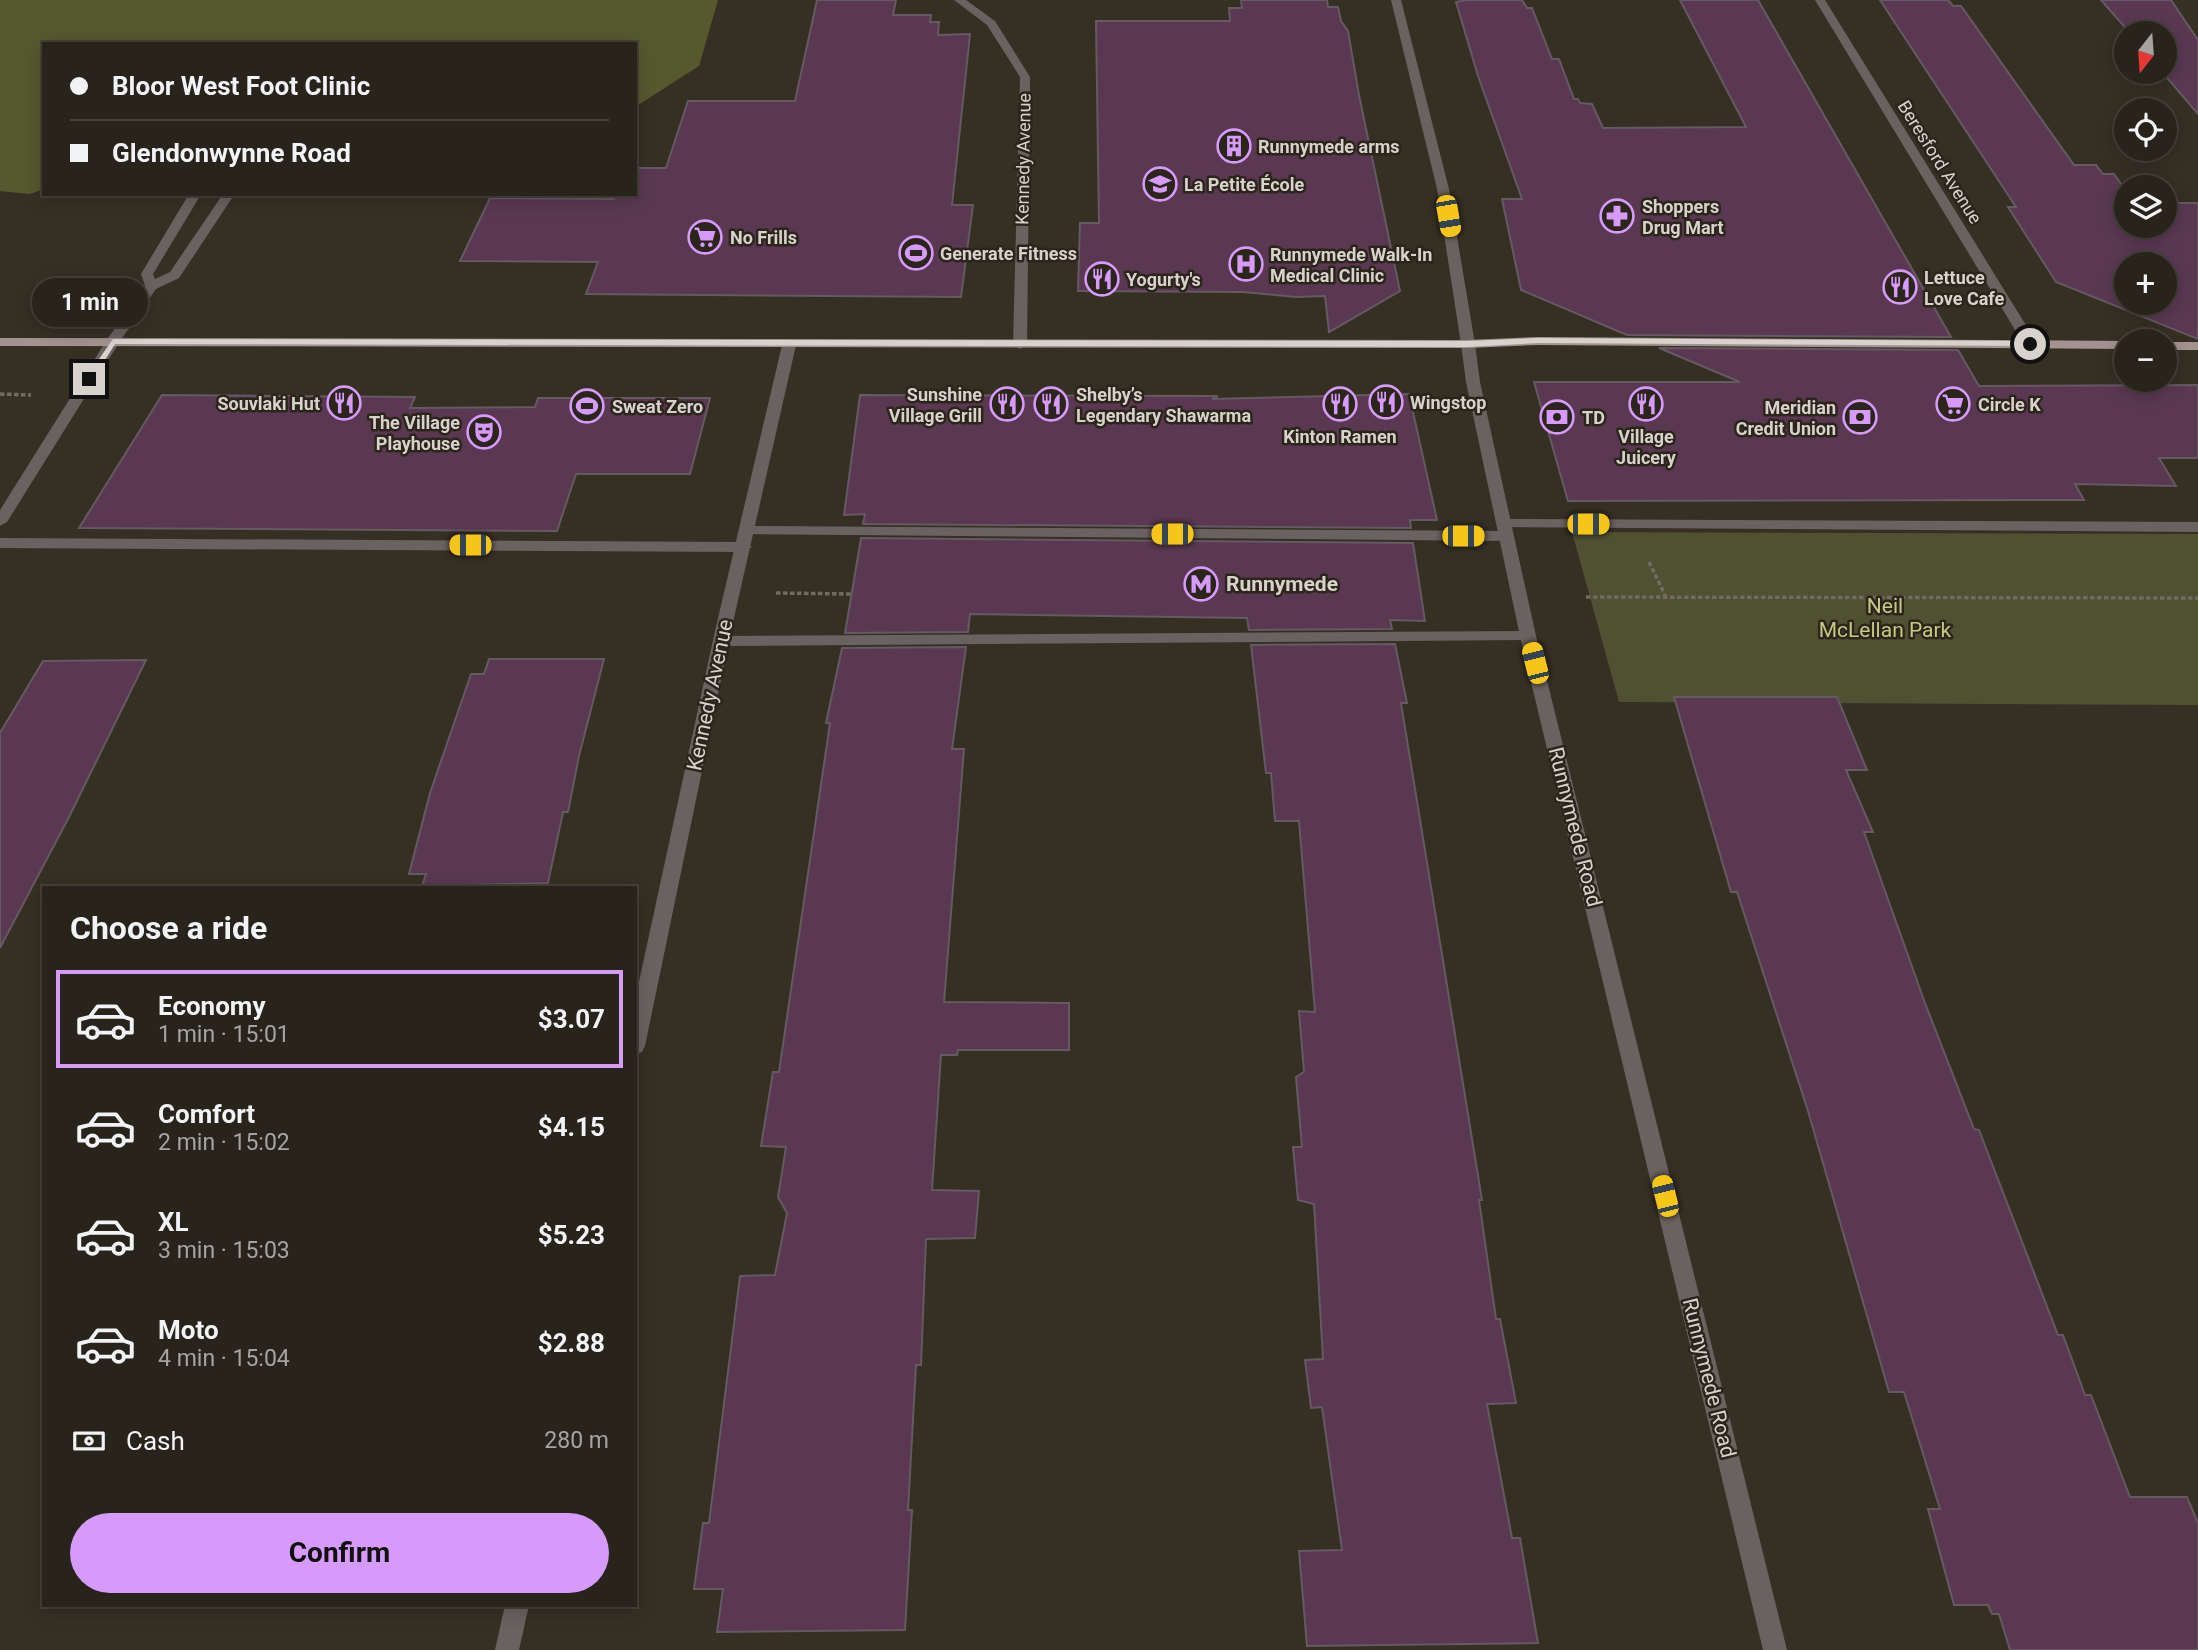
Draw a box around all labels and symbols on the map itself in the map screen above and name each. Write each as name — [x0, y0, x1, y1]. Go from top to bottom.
north arrow — [2114, 21, 2177, 84]
street label: Kennedy Avenue — [1011, 93, 1035, 225]
street label: Beresford Avenue — [1894, 96, 1986, 228]
building icon: Runnymede arms — [1215, 127, 1253, 165]
place label: Runnymede arms — [1258, 136, 1400, 157]
school or university icon: La Petite École — [1141, 165, 1179, 203]
place label: La Petite École — [1184, 174, 1304, 195]
car — [1435, 193, 1462, 239]
place label: Shoppers Drug Mart — [1642, 196, 1724, 238]
pharmacy icon: Shoppers Drug Mart — [1598, 197, 1636, 235]
supermarket icon: No Frills — [686, 218, 724, 256]
place label: No Frills — [730, 227, 797, 248]
sports icon: Generate Fitness — [897, 234, 935, 272]
place label: Generate Fitness — [940, 243, 1077, 264]
place label: Runnymede Walk-In Medical Clinic — [1270, 244, 1432, 286]
hospital icon: Runnymede Walk-In Medical Clinic — [1227, 245, 1265, 283]
restaurant icon: Yogurty's — [1083, 260, 1121, 298]
place label: Lettuce Love Cafe — [1924, 267, 2005, 309]
restaurant icon: Lettuce Love Cafe — [1881, 268, 1919, 306]
place label: Yogurty's — [1126, 269, 1201, 290]
callout: 1 min — [31, 278, 147, 326]
route start — [2014, 328, 2046, 360]
route end — [73, 363, 105, 395]
restaurant icon: Wingstop — [1367, 383, 1405, 421]
restaurant icon: Souvlaki Hut — [325, 384, 363, 422]
place label: Sunshine Village Grill — [889, 384, 982, 426]
place label: Shelby’s Legendary Shawarma — [1076, 384, 1251, 426]
restaurant icon: Sunshine Village Grill — [988, 385, 1026, 423]
restaurant icon: Shelby’s Legendary Shawarma — [1032, 385, 1070, 423]
restaurant icon: Kinton Ramen — [1321, 385, 1359, 423]
restaurant icon: Village Juicery — [1627, 385, 1665, 423]
supermarket icon: Circle K — [1934, 385, 1972, 423]
sports icon: Sweat Zero — [568, 387, 606, 425]
place label: Wingstop — [1410, 392, 1486, 413]
place label: Souvlaki Hut — [217, 393, 320, 414]
place label: Circle K — [1978, 394, 2041, 415]
place label: Sweat Zero — [612, 396, 703, 417]
place label: Meridian Credit Union — [1736, 397, 1836, 439]
bank icon: TD — [1538, 398, 1576, 436]
bank icon: Meridian Credit Union — [1841, 398, 1879, 436]
place label: TD — [1582, 407, 1605, 428]
place label: The Village Playhouse — [369, 412, 460, 454]
theatre icon: The Village Playhouse — [465, 413, 503, 451]
place label: Kinton Ramen — [1283, 426, 1397, 447]
place label: Village Juicery — [1616, 426, 1677, 468]
car — [1568, 514, 1610, 535]
car — [1152, 524, 1194, 545]
car — [1443, 526, 1485, 547]
car — [450, 535, 492, 556]
metro station icon: Runnymede — [1182, 565, 1220, 603]
place label: Runnymede — [1226, 572, 1338, 596]
park label: Neil McLellan Park — [1819, 594, 1952, 642]
street label: Kennedy Avenue — [682, 617, 738, 773]
car — [1520, 640, 1551, 686]
street label: Runnymede Road — [1544, 745, 1606, 909]
car — [1650, 1173, 1681, 1219]
street label: Runnymede Road — [1678, 1296, 1740, 1460]

